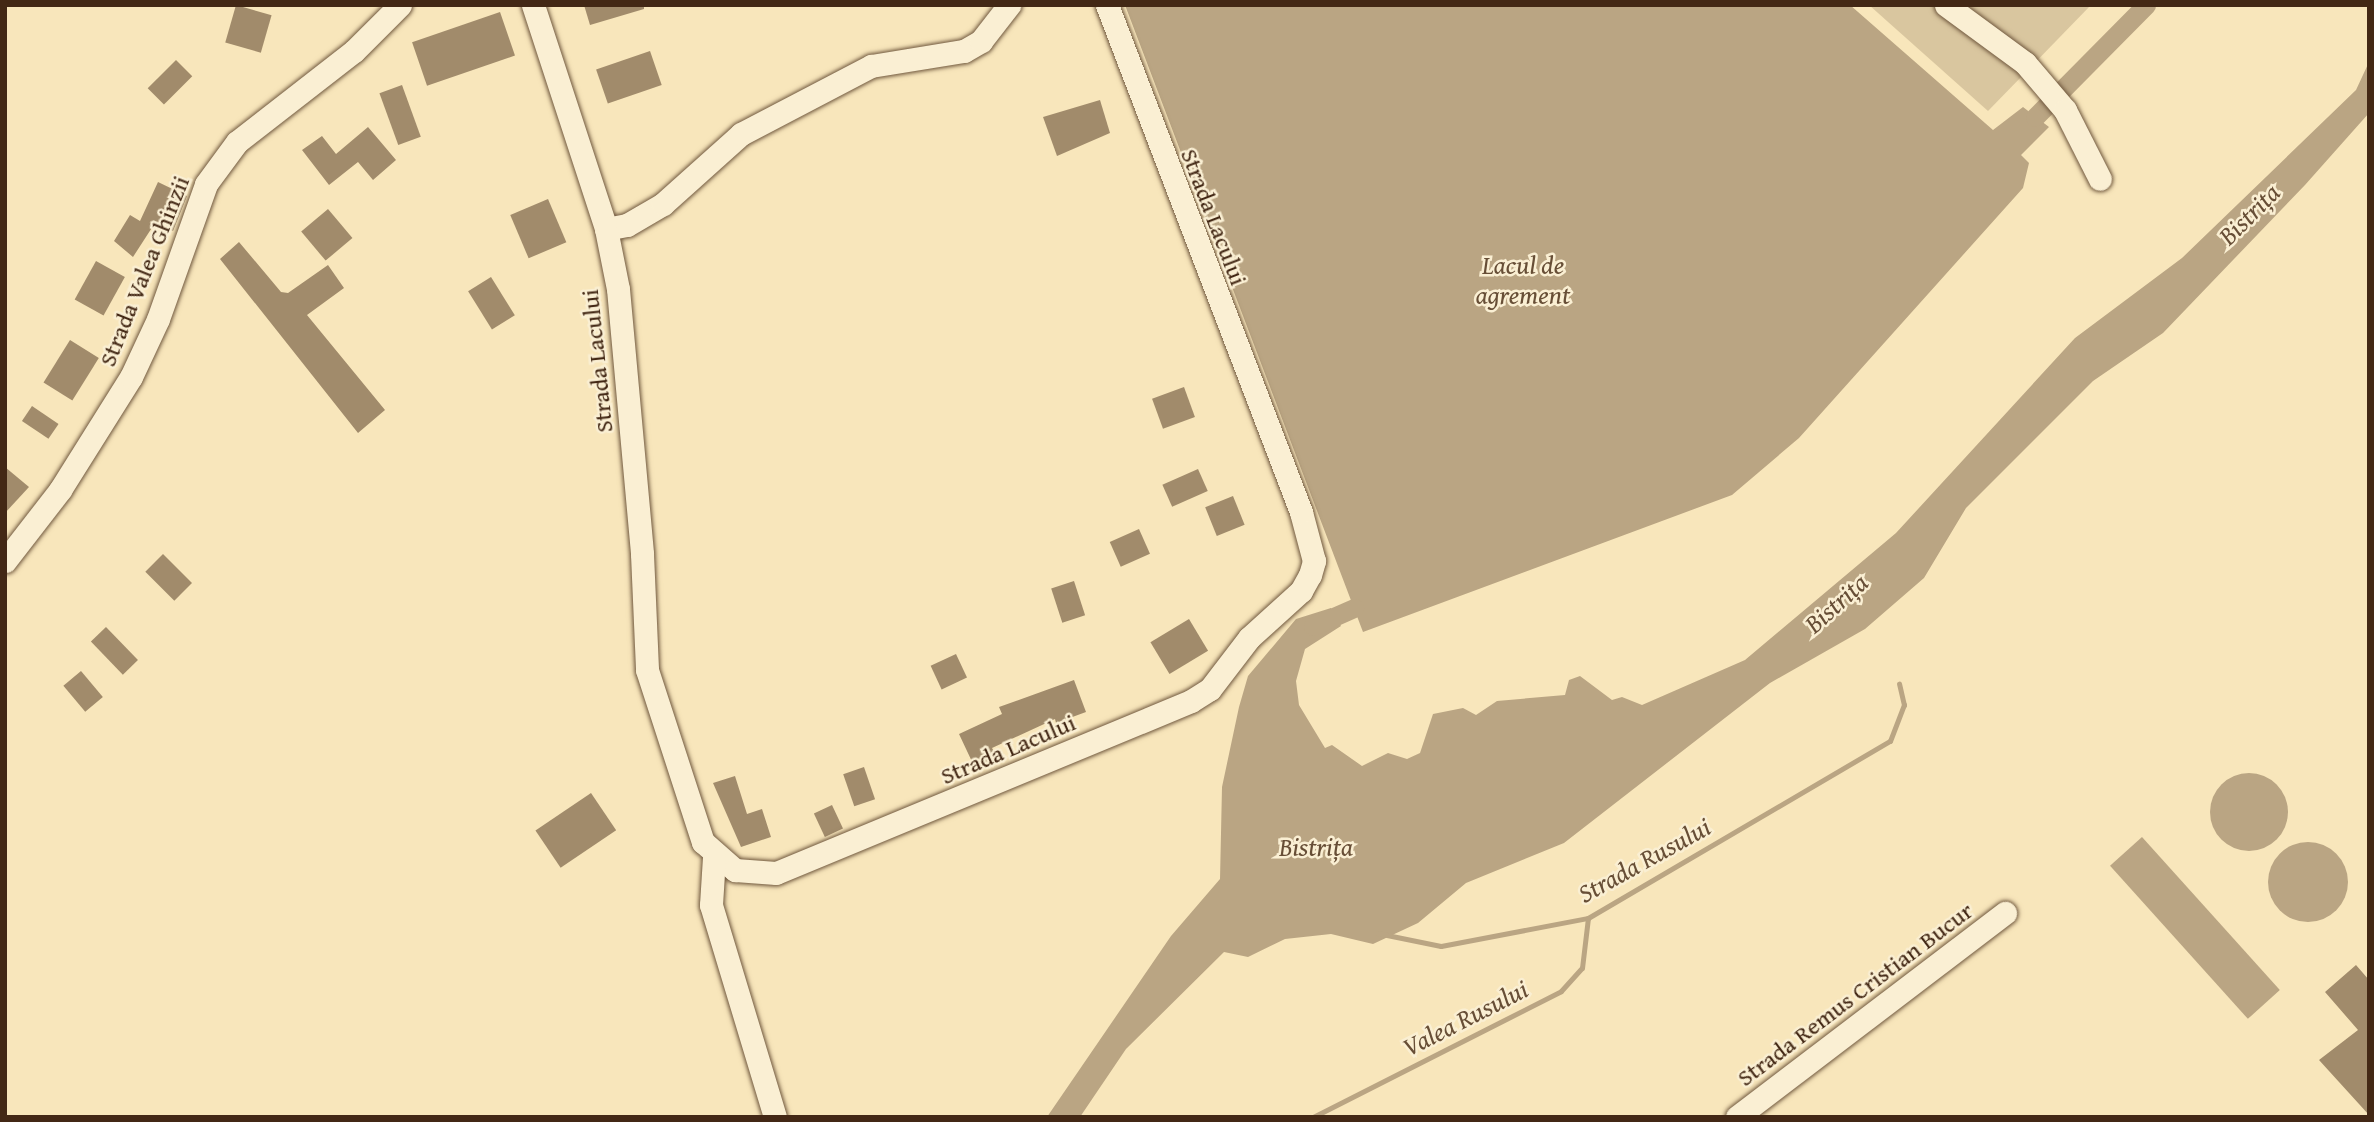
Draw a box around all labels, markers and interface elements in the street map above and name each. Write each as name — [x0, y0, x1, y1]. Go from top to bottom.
street label: Strada Lacului — [1175, 145, 1253, 289]
street label: Strada Valea Ghinzii — [93, 172, 195, 370]
water label: Bistrița — [2212, 177, 2286, 251]
water label: Lacul de agrement — [1476, 249, 1570, 310]
street label: Strada Lacului — [575, 288, 619, 434]
water label: Bistrița — [1798, 567, 1874, 639]
street label: Strada Lacului — [936, 708, 1080, 790]
water label: Strada Rusului — [1572, 811, 1716, 909]
water label: Bistrița — [1279, 831, 1353, 863]
street label: Strada Remus Cristian Bucur — [1731, 896, 1979, 1092]
water label: Valea Rusului — [1397, 973, 1533, 1063]

